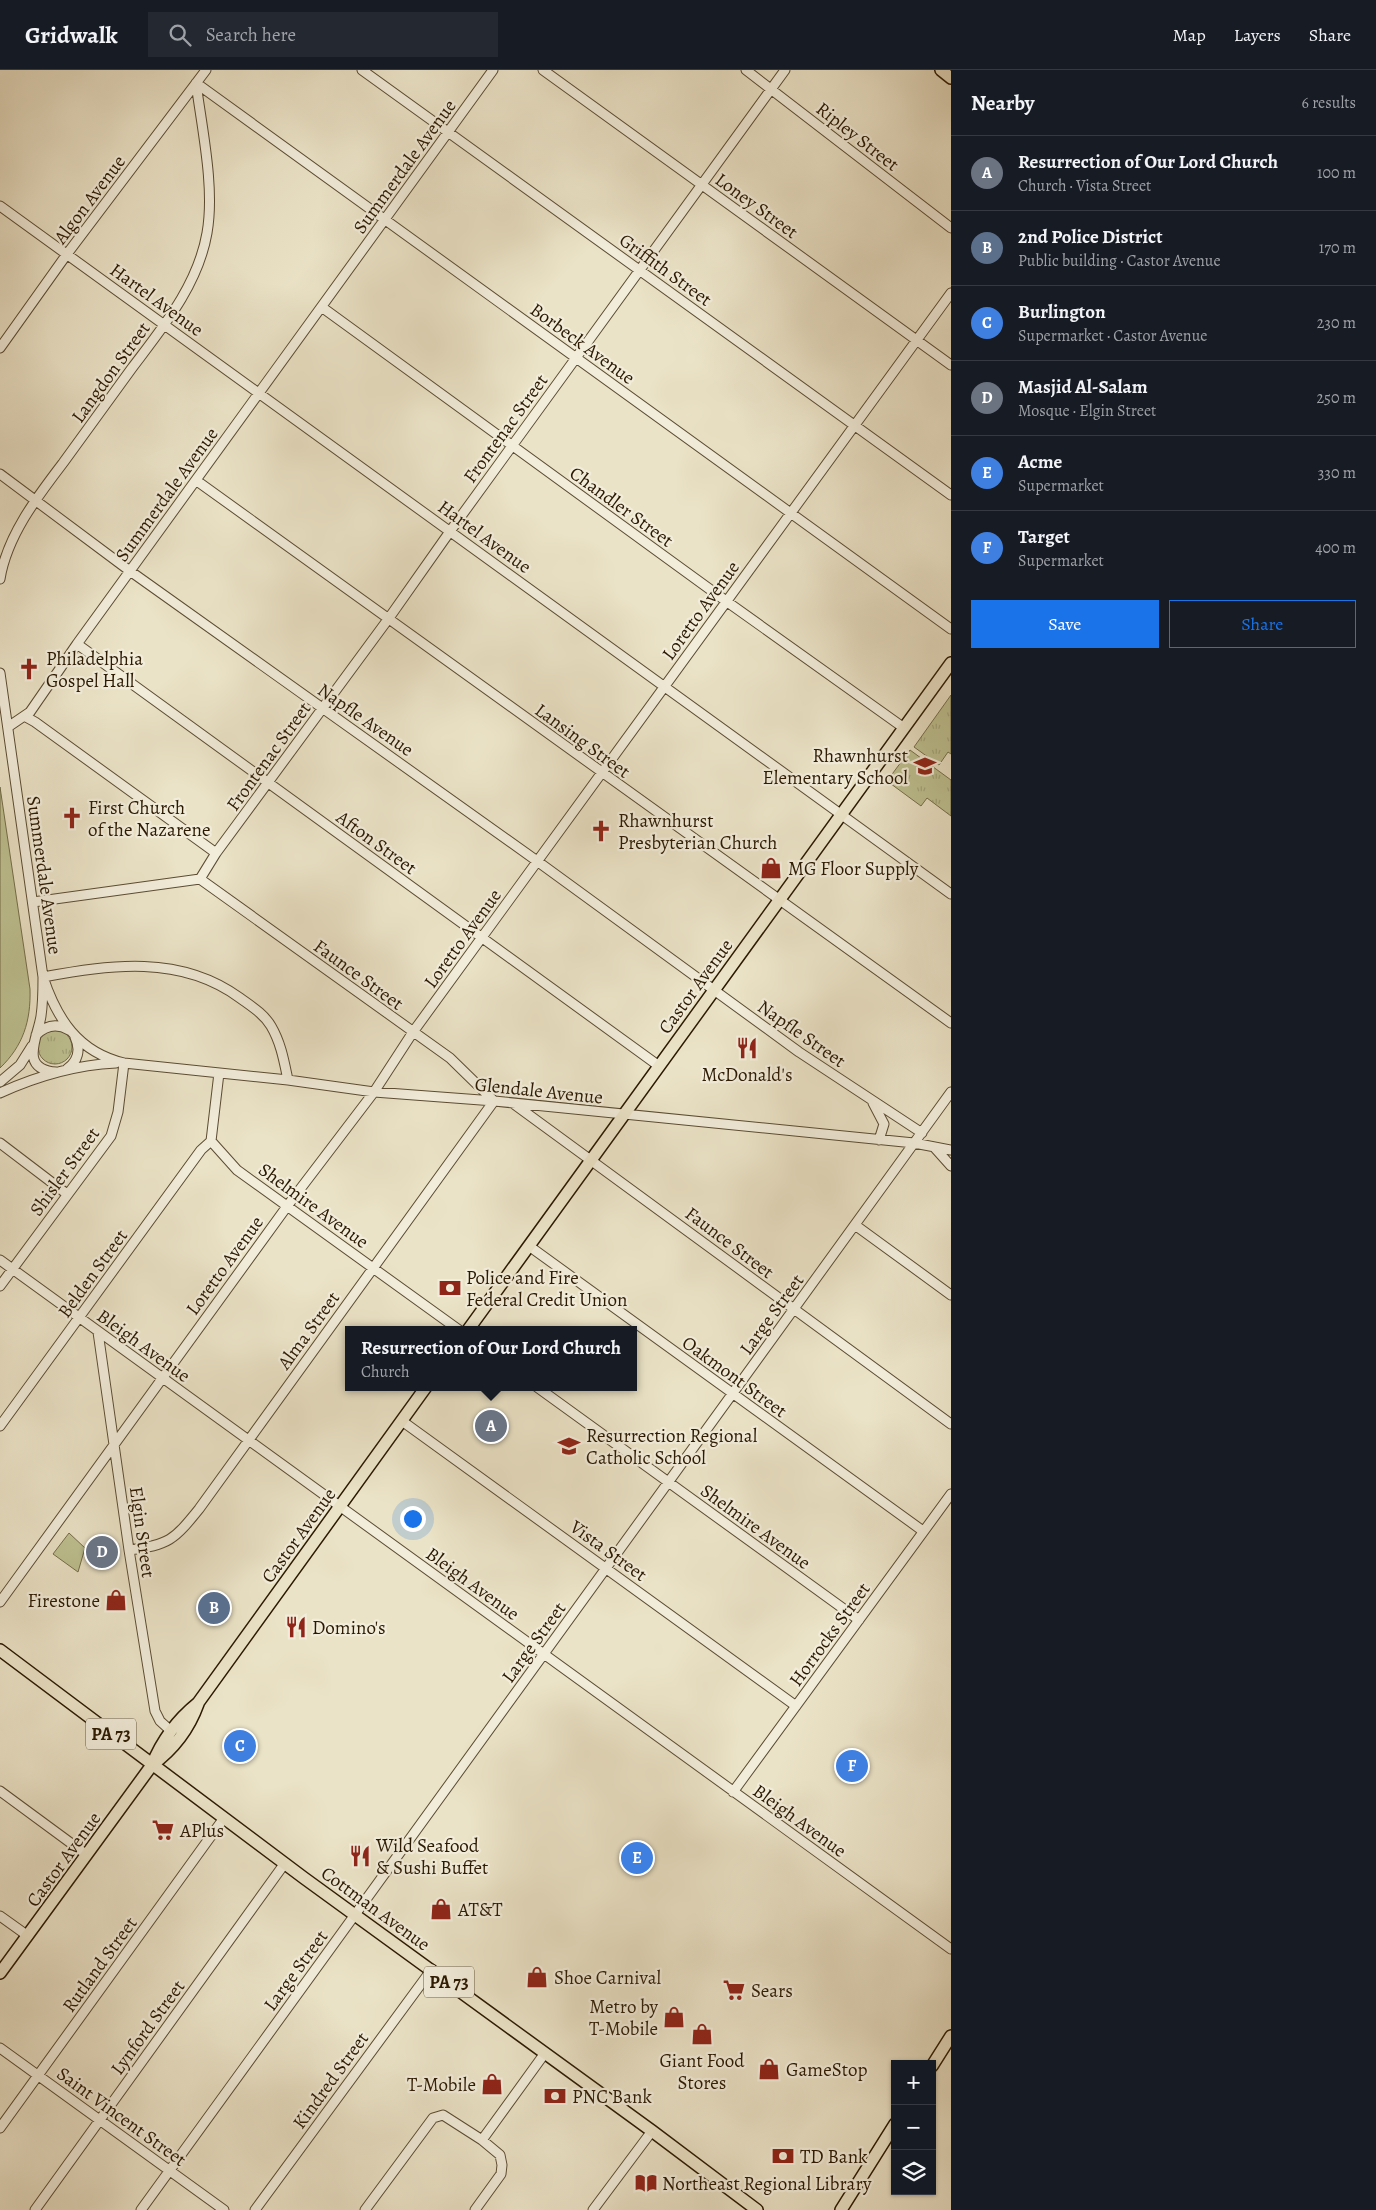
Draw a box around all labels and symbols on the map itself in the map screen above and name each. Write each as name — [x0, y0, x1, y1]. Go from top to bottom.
street label: Summerdale Avenue — [347, 94, 462, 239]
street label: Ripley Street — [810, 96, 904, 177]
street label: Algon Avenue — [47, 150, 132, 250]
street label: Loney Street — [710, 167, 803, 245]
street label: Griffith Street — [614, 227, 717, 312]
street label: Hartel Avenue — [104, 257, 208, 343]
street label: Borbeck Avenue — [525, 297, 640, 391]
street label: Langdon Street — [65, 317, 156, 428]
street label: Frontenac Street — [457, 369, 554, 488]
street label: Summerdale Avenue — [109, 422, 224, 567]
street label: Chandler Street — [564, 460, 679, 553]
street label: Hartel Avenue — [432, 494, 536, 580]
street label: Loretto Avenue — [656, 556, 746, 666]
place label: Philadelphia Gospel Hall — [46, 646, 143, 694]
church icon: Philadelphia Gospel Hall — [16, 656, 42, 682]
street label: Napfle Avenue — [312, 677, 419, 763]
street label: Frontenac Street — [220, 697, 317, 816]
street label: Lansing Street — [529, 697, 635, 784]
place label: Rhawnhurst Elementary School — [763, 743, 908, 791]
school or university icon: Rhawnhurst Elementary School — [912, 753, 938, 779]
street label: Summerdale Avenue — [20, 794, 68, 956]
place label: First Church of the Nazarene — [88, 795, 210, 843]
street label: Afton Street — [330, 804, 422, 881]
church icon: First Church of the Nazarene — [59, 805, 85, 831]
place label: Rhawnhurst Presbyterian Church — [618, 808, 777, 856]
church icon: Rhawnhurst Presbyterian Church — [588, 818, 614, 844]
shop icon: MG Floor Supply — [758, 855, 784, 881]
place label: MG Floor Supply — [788, 856, 919, 882]
street label: Loretto Avenue — [418, 884, 508, 994]
street label: Faunce Street — [308, 933, 409, 1016]
street label: Castor Avenue — [652, 934, 739, 1039]
street label: Napfle Street — [752, 994, 851, 1074]
restaurant icon: McDonald's — [734, 1035, 760, 1061]
place label: McDonald's — [701, 1062, 793, 1088]
street label: Glendale Avenue — [474, 1071, 604, 1111]
street label: Shisler Street — [24, 1122, 106, 1221]
street label: Shelmire Avenue — [253, 1157, 374, 1255]
street label: Faunce Street — [680, 1201, 779, 1285]
street label: Loretto Avenue — [180, 1211, 270, 1321]
street label: Belden Street — [52, 1224, 134, 1323]
place label: Police and Fire Federal Credit Union — [466, 1265, 627, 1313]
street label: Large Street — [734, 1269, 810, 1360]
bank icon: Police and Fire Federal Credit Union — [437, 1275, 463, 1301]
street label: Alma Street — [271, 1286, 346, 1376]
street label: Bleigh Avenue — [91, 1303, 195, 1389]
street label: Oakmont Street — [677, 1330, 792, 1424]
pin: A — [475, 1407, 507, 1445]
place label: Resurrection Regional Catholic School — [586, 1423, 758, 1471]
school or university icon: Resurrection Regional Catholic School — [556, 1433, 582, 1459]
street label: Shelmire Avenue — [695, 1478, 816, 1576]
street label: Castor Avenue — [255, 1483, 342, 1588]
street label: Elgin Street — [123, 1485, 161, 1579]
your location — [400, 1506, 426, 1532]
street label: Vista Street — [564, 1513, 652, 1588]
pin: D — [86, 1533, 118, 1571]
street label: Bleigh Avenue — [420, 1541, 524, 1627]
street label: Horrocks Street — [783, 1577, 876, 1692]
shop icon: Firestone — [103, 1587, 129, 1613]
place label: Firestone — [27, 1588, 100, 1614]
pin: B — [198, 1589, 230, 1627]
street label: Large Street — [496, 1597, 572, 1688]
restaurant icon: Domino's — [283, 1614, 309, 1640]
place label: Domino's — [312, 1615, 386, 1641]
road number: PA 73 — [86, 1718, 136, 1750]
pin: C — [224, 1727, 256, 1765]
pin: F — [836, 1747, 868, 1785]
street label: Bleigh Avenue — [747, 1778, 851, 1864]
street label: Castor Avenue — [20, 1807, 107, 1912]
supermarket icon: APlus — [150, 1817, 176, 1843]
place label: APlus — [179, 1818, 224, 1844]
place label: Wild Seafood & Sushi Buffet — [375, 1833, 488, 1881]
pin: E — [621, 1839, 653, 1877]
restaurant icon: Wild Seafood & Sushi Buffet — [347, 1843, 373, 1869]
street label: Cottman Avenue — [316, 1860, 435, 1957]
shop icon: AT&T — [428, 1896, 454, 1922]
place label: AT&T — [457, 1897, 503, 1923]
street label: Rutland Street — [56, 1912, 143, 2018]
street label: Large Street — [258, 1925, 334, 2016]
shop icon: Shoe Carnival — [524, 1964, 550, 1990]
place label: Shoe Carnival — [554, 1965, 662, 1991]
road number: PA 73 — [424, 1966, 474, 1998]
street label: Lynford Street — [105, 1975, 191, 2080]
supermarket icon: Sears — [721, 1977, 747, 2003]
place label: Sears — [751, 1978, 793, 2004]
place label: Metro by T-Mobile — [589, 1994, 659, 2042]
shop icon: Metro by T-Mobile — [661, 2004, 687, 2030]
shop icon: Giant Food Stores — [689, 2021, 715, 2047]
street label: Kindred Street — [287, 2027, 375, 2134]
place label: Giant Food Stores — [660, 2048, 745, 2096]
shop icon: GameStop — [756, 2056, 782, 2082]
place label: GameStop — [786, 2057, 868, 2083]
street label: Saint Vincent Street — [51, 2061, 192, 2173]
shop icon: T-Mobile — [479, 2071, 505, 2097]
place label: T-Mobile — [407, 2072, 476, 2098]
bank icon: PNC Bank — [542, 2083, 568, 2109]
place label: PNC Bank — [572, 2084, 652, 2110]
bank icon: TD Bank — [770, 2143, 796, 2169]
place label: TD Bank — [800, 2144, 868, 2170]
library icon: Northeast Regional Library — [633, 2170, 659, 2196]
place label: Northeast Regional Library — [662, 2171, 872, 2197]

